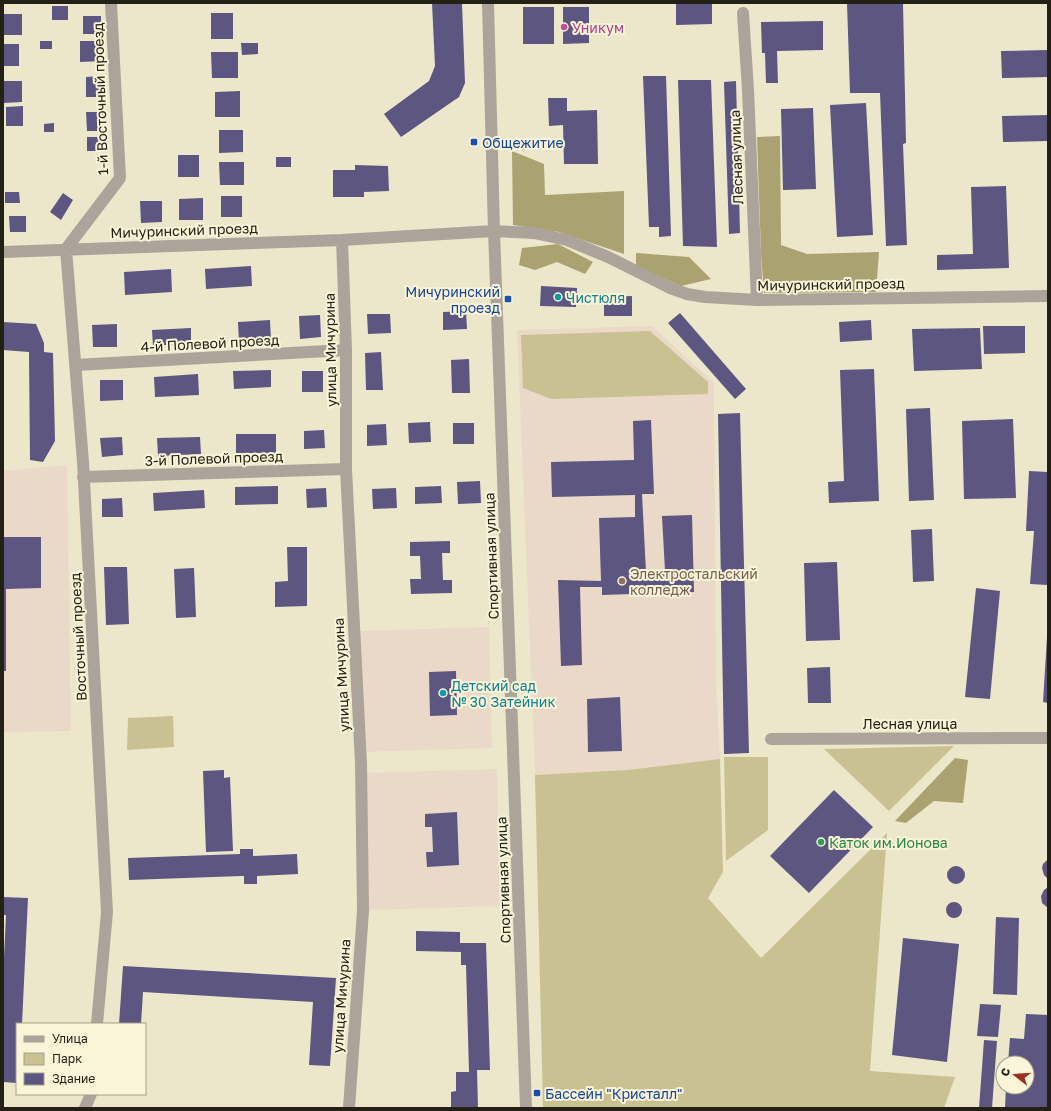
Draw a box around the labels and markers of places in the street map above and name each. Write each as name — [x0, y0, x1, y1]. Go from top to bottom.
place label: Уникум — [572, 19, 624, 36]
marker: Уникум — [559, 22, 569, 32]
place label: Общежитие — [482, 134, 564, 151]
marker: Общежитие — [469, 137, 479, 147]
place label: Мичуринский проезд — [405, 283, 501, 316]
place label: Чистюля — [566, 289, 625, 306]
marker: Чистюля — [553, 292, 563, 302]
marker: Мичуринский проезд — [503, 294, 513, 304]
place label: Электростальский колледж — [630, 565, 758, 598]
marker: Электростальский колледж — [617, 576, 627, 586]
place label: Детский сад № 30 Затейник — [451, 677, 555, 710]
marker: Детский сад № 30 Затейник — [438, 688, 448, 698]
place label: Каток им.Ионова — [829, 834, 948, 851]
marker: Каток им.Ионова — [816, 837, 826, 847]
place label: Бассейн "Кристалл" — [545, 1085, 683, 1102]
marker: Бассейн "Кристалл" — [532, 1088, 542, 1098]

